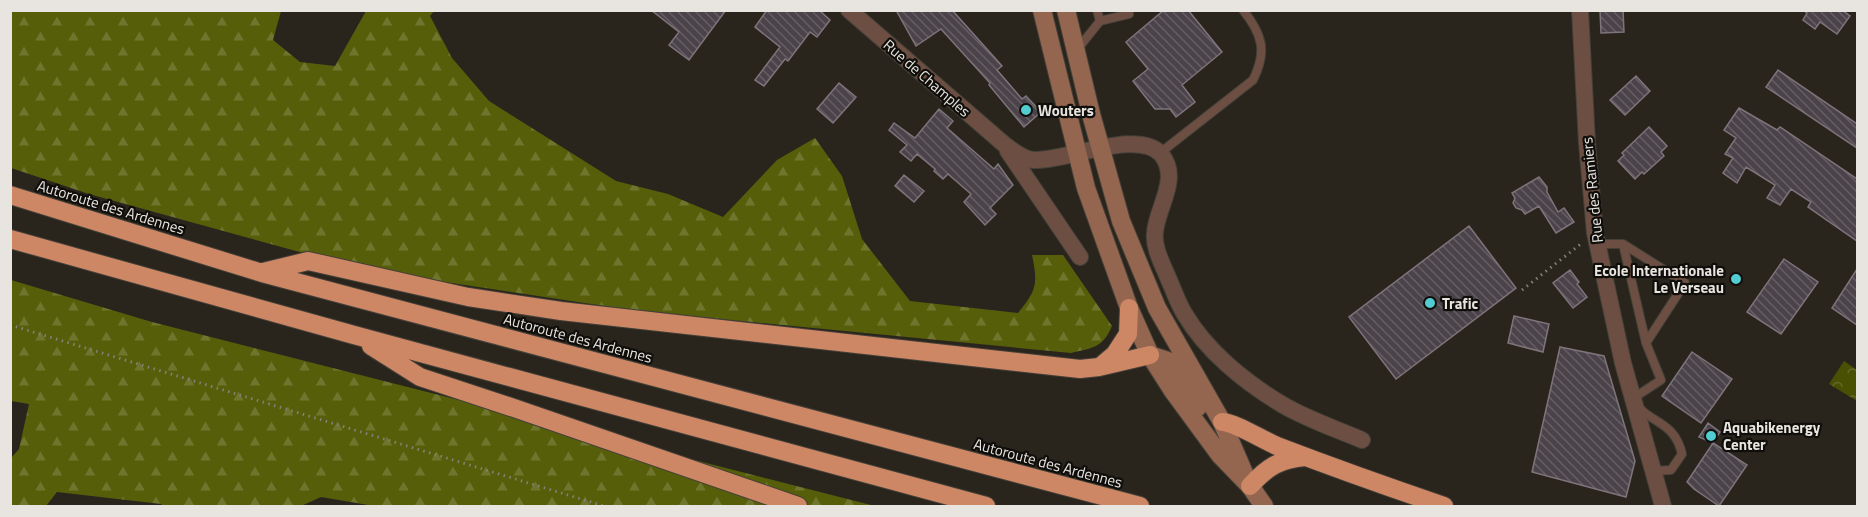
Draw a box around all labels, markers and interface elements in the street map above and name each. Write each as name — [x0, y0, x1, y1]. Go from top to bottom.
street label: Rue de Champles — [878, 34, 976, 122]
place label: Wouters — [1038, 99, 1094, 122]
marker: Wouters — [1019, 103, 1033, 117]
street label: Rue des Ramiers — [1575, 136, 1609, 244]
street label: Autoroute des Ardennes — [34, 174, 188, 240]
place label: Ecole Internationale Le Verseau — [1594, 259, 1724, 299]
marker: Ecole Internationale Le Verseau — [1729, 272, 1743, 286]
place label: Trafic — [1442, 292, 1479, 315]
marker: Trafic — [1423, 296, 1437, 310]
street label: Autoroute des Ardennes — [501, 307, 655, 369]
place label: Aquabikenergy Center — [1723, 416, 1821, 456]
marker: Aquabikenergy Center — [1704, 429, 1718, 443]
street label: Autoroute des Ardennes — [971, 432, 1125, 494]

